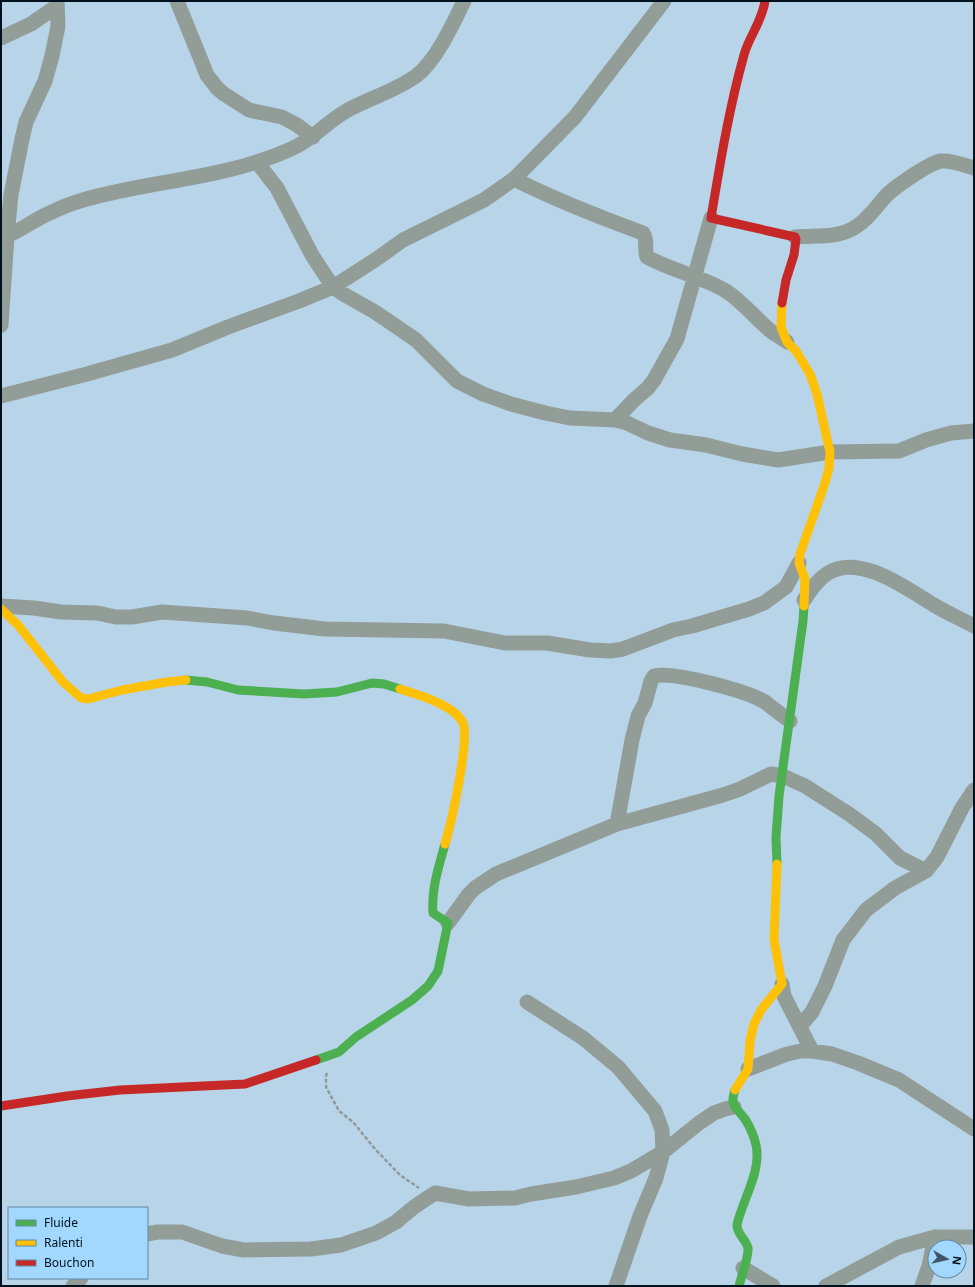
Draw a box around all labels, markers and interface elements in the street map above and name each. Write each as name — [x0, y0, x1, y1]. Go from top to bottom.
legend — [8, 1207, 148, 1279]
text: Fluide — [44, 1214, 78, 1231]
text: Ralenti — [44, 1234, 83, 1251]
north arrow — [927, 1239, 967, 1279]
text: Bouchon — [44, 1254, 94, 1271]
text: N — [949, 1255, 965, 1266]

